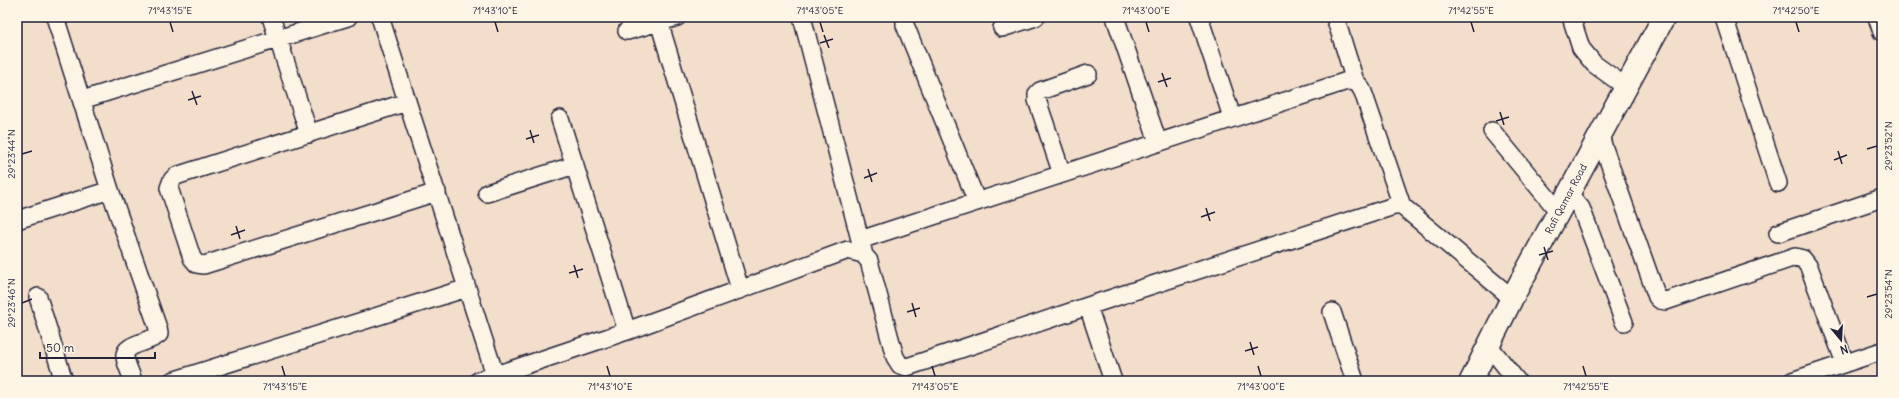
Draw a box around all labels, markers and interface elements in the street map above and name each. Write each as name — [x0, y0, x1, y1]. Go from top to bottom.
text: 71°43'15"E — [148, 4, 192, 17]
text: 71°43'10"E — [472, 4, 518, 17]
text: 71°43'05"E — [797, 4, 844, 17]
text: 71°43'00"E — [1122, 4, 1170, 17]
text: 71°42'55"E — [1448, 4, 1494, 17]
text: 71°42'50"E — [1773, 4, 1820, 17]
text: 29°23'52"N — [1882, 121, 1895, 171]
text: 29°23'44"N — [5, 129, 18, 179]
street label: Rafi Qamar Road — [1542, 162, 1590, 236]
text: 29°23'54"N — [1882, 269, 1895, 319]
text: 29°23'46"N — [5, 278, 18, 328]
north arrow — [1821, 320, 1861, 360]
scale bar — [40, 334, 155, 360]
text: 50 m — [46, 340, 75, 355]
text: N — [1838, 342, 1850, 357]
text: 71°43'15"E — [263, 380, 307, 393]
text: 71°43'10"E — [587, 380, 633, 393]
text: 71°43'05"E — [912, 380, 959, 393]
text: 71°43'00"E — [1237, 380, 1285, 393]
text: 71°42'55"E — [1563, 380, 1609, 393]

